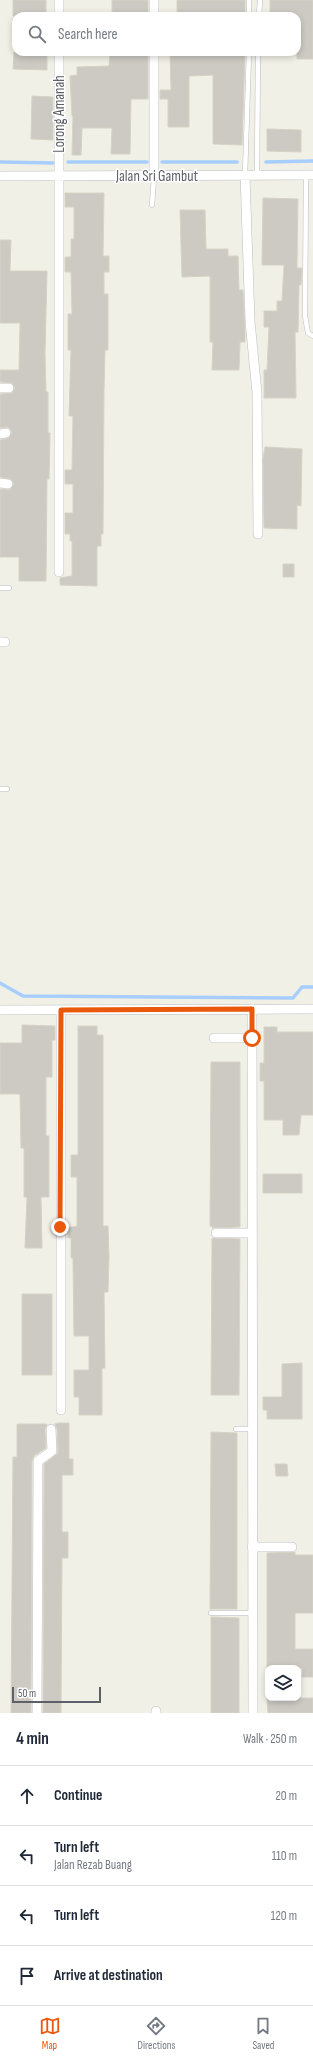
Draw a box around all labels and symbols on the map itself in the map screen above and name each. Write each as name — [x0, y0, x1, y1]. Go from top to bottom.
street label: Lorong Amanah — [50, 75, 69, 153]
street label: Jalan Sri Gambut — [115, 167, 198, 186]
route start — [243, 1029, 261, 1047]
route end — [51, 1218, 69, 1236]
scale bar — [12, 1685, 101, 1704]

